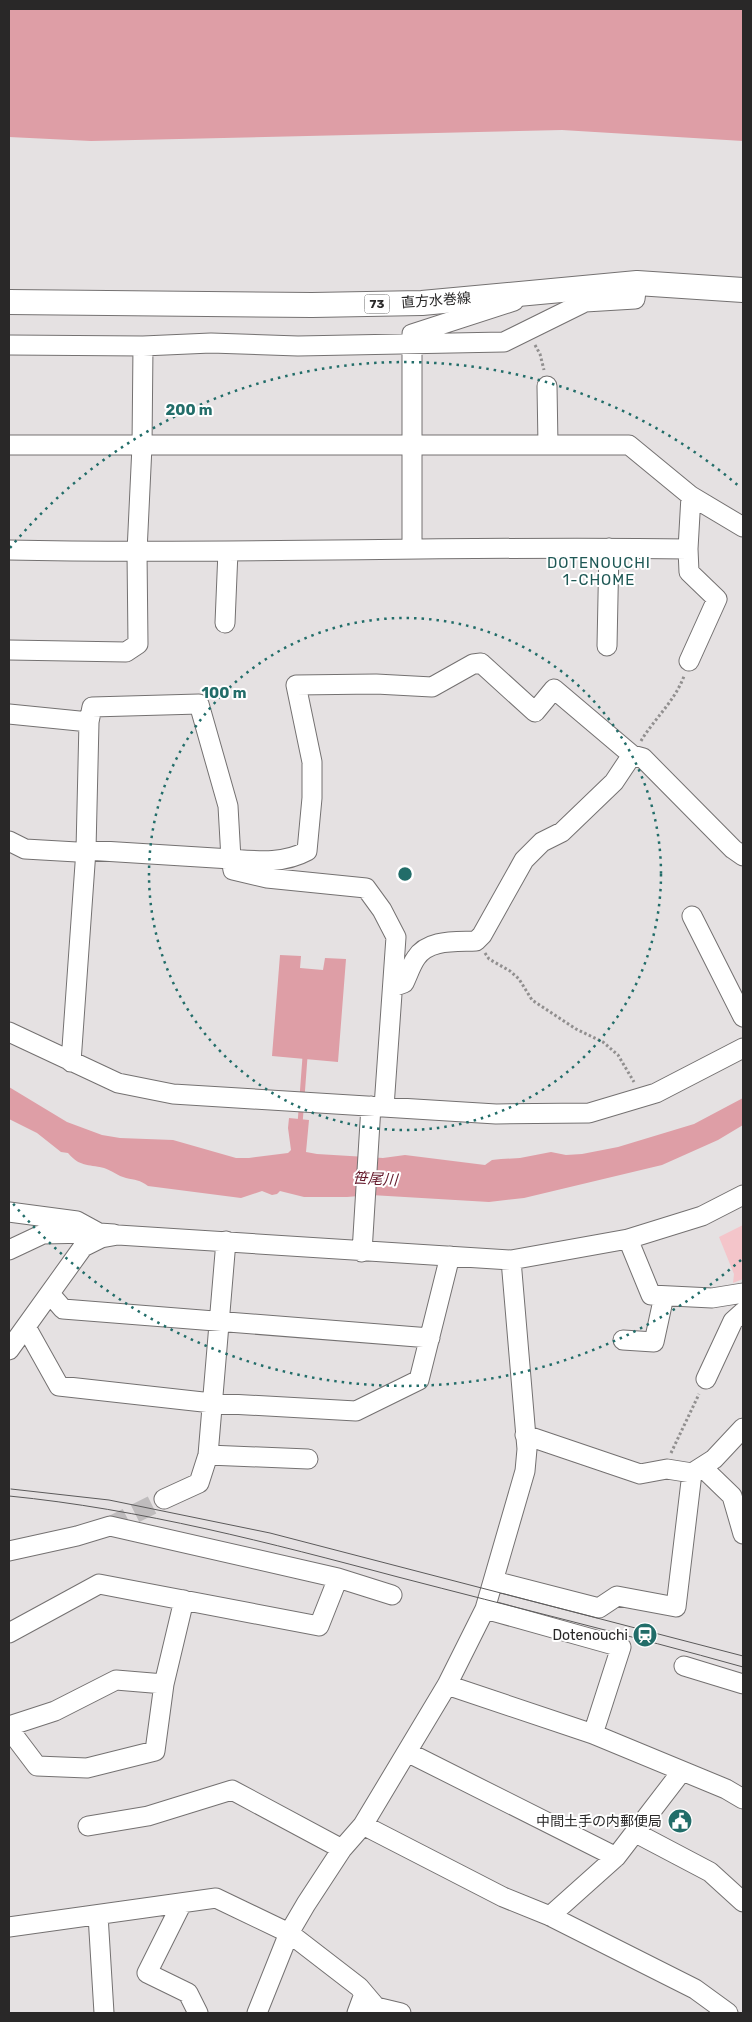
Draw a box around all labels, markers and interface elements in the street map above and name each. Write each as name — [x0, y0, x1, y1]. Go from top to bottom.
street label: 直方水巻線 — [401, 290, 472, 311]
road number: 73 — [364, 294, 390, 314]
text: 200 m — [165, 401, 213, 419]
district label: DOTENOUCHI 1-CHOME — [547, 554, 651, 589]
text: 100 m — [202, 684, 246, 702]
centre of rings — [396, 865, 414, 883]
water label: 笹尾川 — [352, 1169, 400, 1189]
station icon: Dotenouchi — [632, 1622, 658, 1648]
place label: Dotenouchi — [552, 1627, 628, 1644]
public building icon: 中間土手の内郵便局 — [667, 1808, 693, 1834]
place label: 中間土手の内郵便局 — [536, 1813, 662, 1830]

